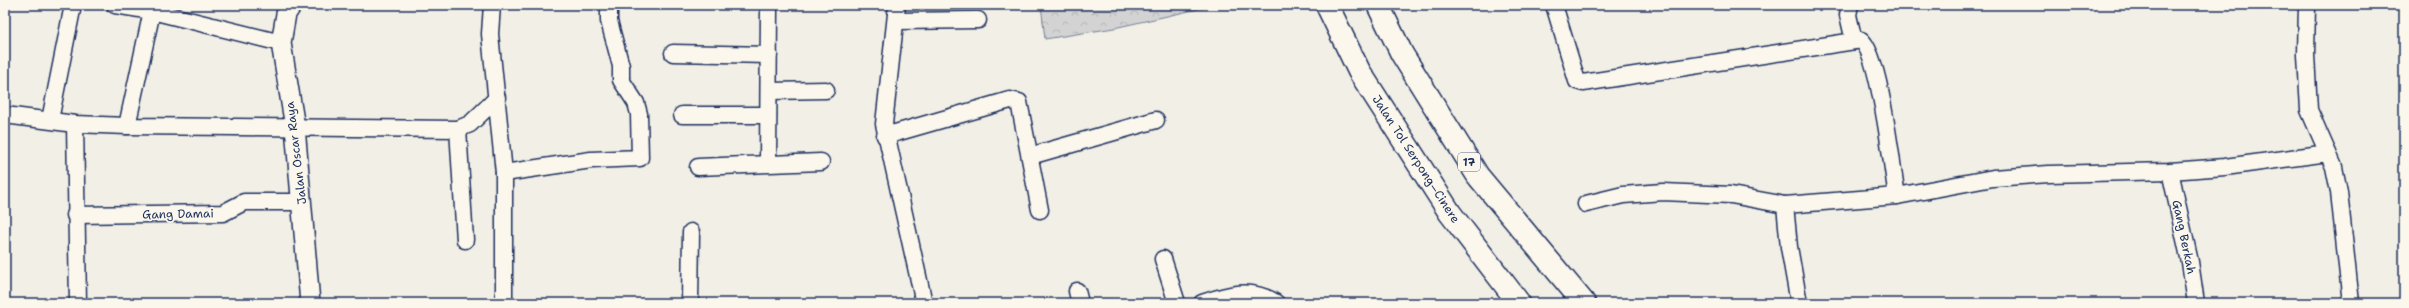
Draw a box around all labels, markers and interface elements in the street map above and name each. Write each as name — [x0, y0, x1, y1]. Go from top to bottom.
street label: Jalan Tol Serpong–Cinere — [1369, 92, 1464, 226]
street label: Jalan Oscar Raya — [282, 100, 310, 205]
road number: 17 — [1458, 153, 1480, 171]
street label: Gang Berkah — [2168, 198, 2200, 276]
street label: Gang Damai — [142, 205, 214, 223]

